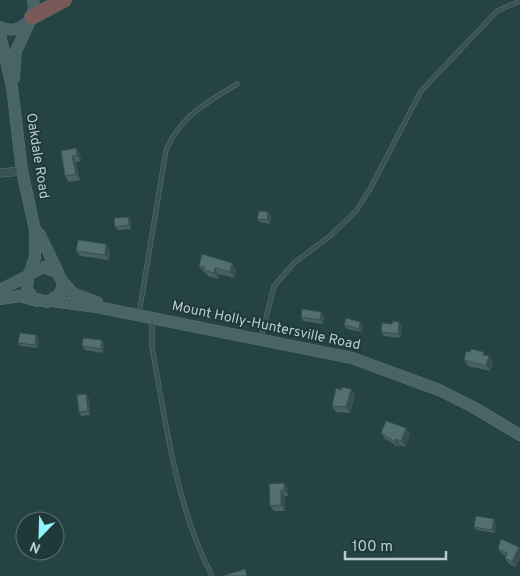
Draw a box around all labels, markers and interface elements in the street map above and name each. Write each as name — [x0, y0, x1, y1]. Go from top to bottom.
street label: Oakdale Road — [22, 112, 52, 200]
street label: Mount Holly-Huntersville Road — [170, 298, 362, 354]
north arrow — [15, 511, 65, 561]
scale bar — [345, 528, 446, 560]
text: N — [28, 537, 43, 556]
text: 100 m — [352, 538, 393, 557]

